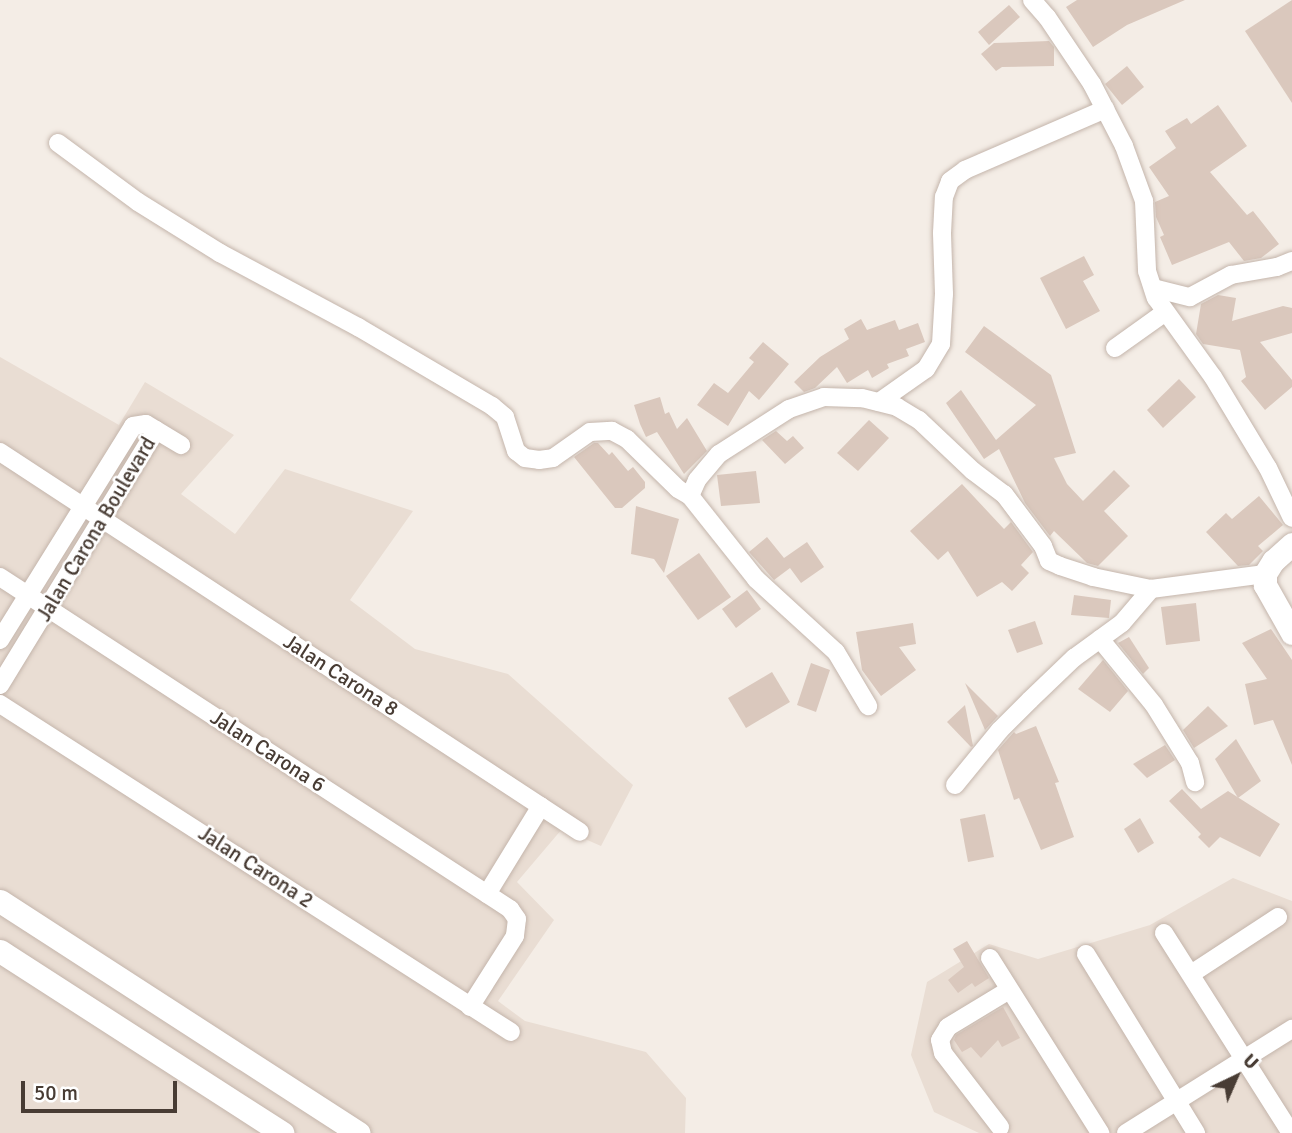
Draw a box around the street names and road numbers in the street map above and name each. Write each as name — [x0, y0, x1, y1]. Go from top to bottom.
street label: Jalan Carona Boulevard — [31, 432, 161, 626]
street label: Jalan Carona 8 — [279, 629, 403, 721]
street label: Jalan Carona 6 — [206, 705, 330, 797]
street label: Jalan Carona 2 — [194, 821, 318, 913]

